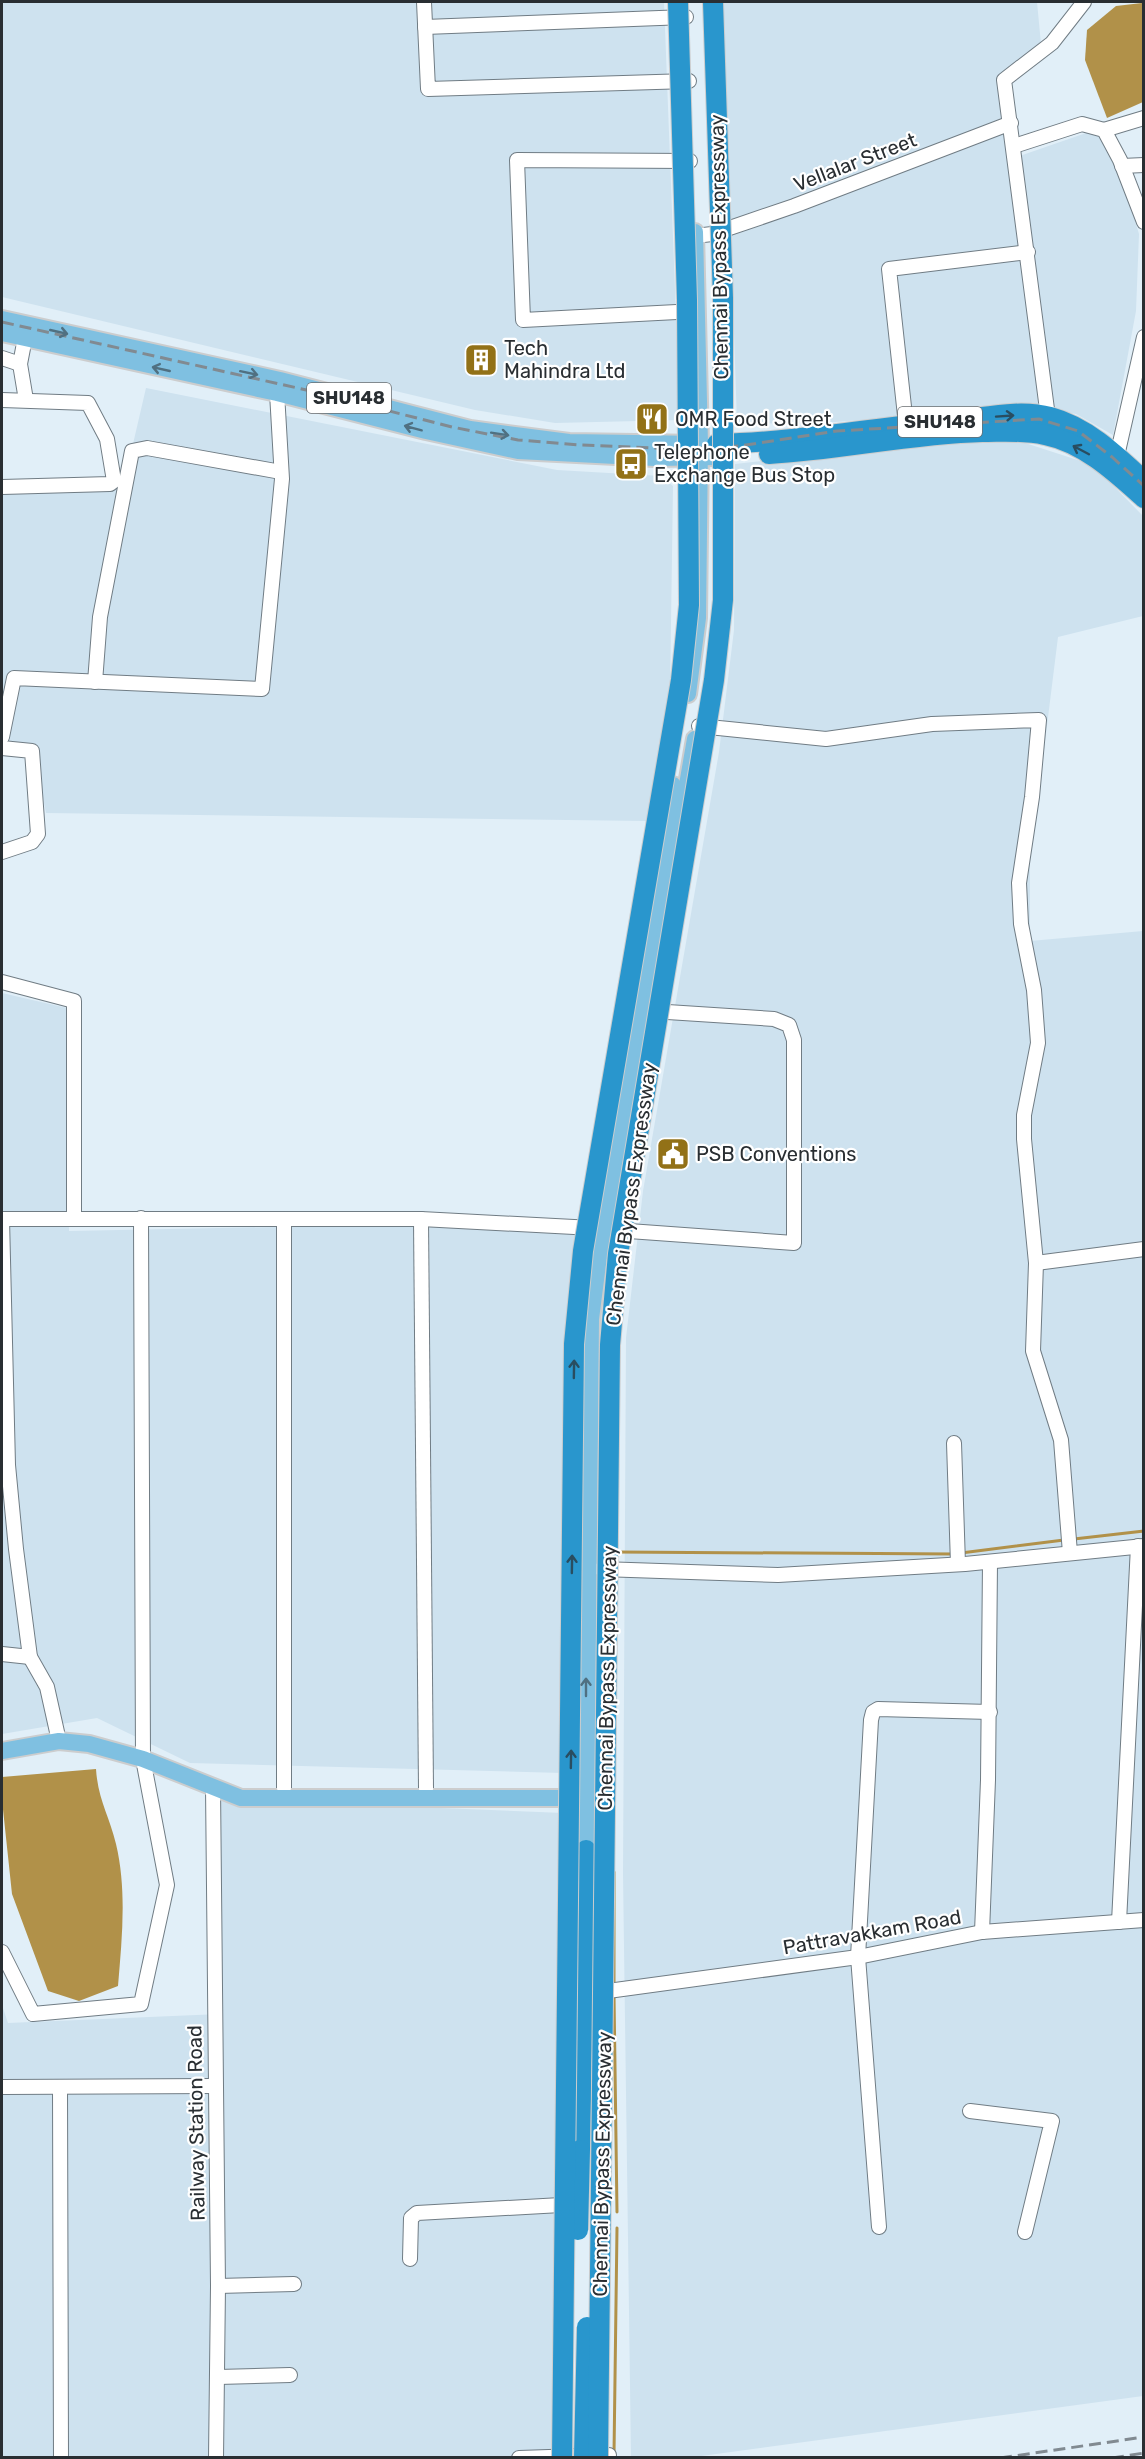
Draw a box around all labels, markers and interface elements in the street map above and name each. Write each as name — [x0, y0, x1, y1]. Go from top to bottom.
street label: Chennai Bypass Expressway — [705, 114, 733, 380]
street label: Vellalar Street — [790, 127, 920, 196]
one-way arrow — [48, 327, 68, 338]
place label: Tech Mahindra Ltd — [504, 336, 625, 383]
building icon: Tech Mahindra Ltd — [463, 342, 499, 378]
one-way arrow — [152, 363, 171, 375]
one-way arrow — [239, 368, 258, 380]
road number: SHU148 — [307, 383, 391, 413]
restaurant icon: OMR Food Street — [634, 401, 670, 437]
place label: OMR Food Street — [675, 407, 832, 431]
road number: SHU148 — [898, 407, 982, 437]
one-way arrow — [994, 410, 1014, 421]
one-way arrow — [403, 422, 422, 433]
one-way arrow — [490, 428, 509, 439]
place label: Telephone Exchange Bus Stop — [654, 440, 835, 487]
one-way arrow — [1073, 444, 1090, 456]
bus stop icon: Telephone Exchange Bus Stop — [613, 446, 649, 482]
street label: Chennai Bypass Expressway — [601, 1061, 661, 1327]
public building icon: PSB Conventions — [655, 1136, 691, 1172]
place label: PSB Conventions — [696, 1142, 857, 1166]
one-way arrow — [568, 1360, 580, 1380]
street label: Chennai Bypass Expressway — [593, 1545, 621, 1811]
one-way arrow — [567, 1555, 578, 1575]
one-way arrow — [580, 1677, 592, 1697]
one-way arrow — [565, 1750, 577, 1770]
street label: Pattravakkam Road — [781, 1904, 963, 1960]
street label: Railway Station Road — [182, 2025, 210, 2221]
street label: Chennai Bypass Expressway — [588, 2031, 616, 2297]

